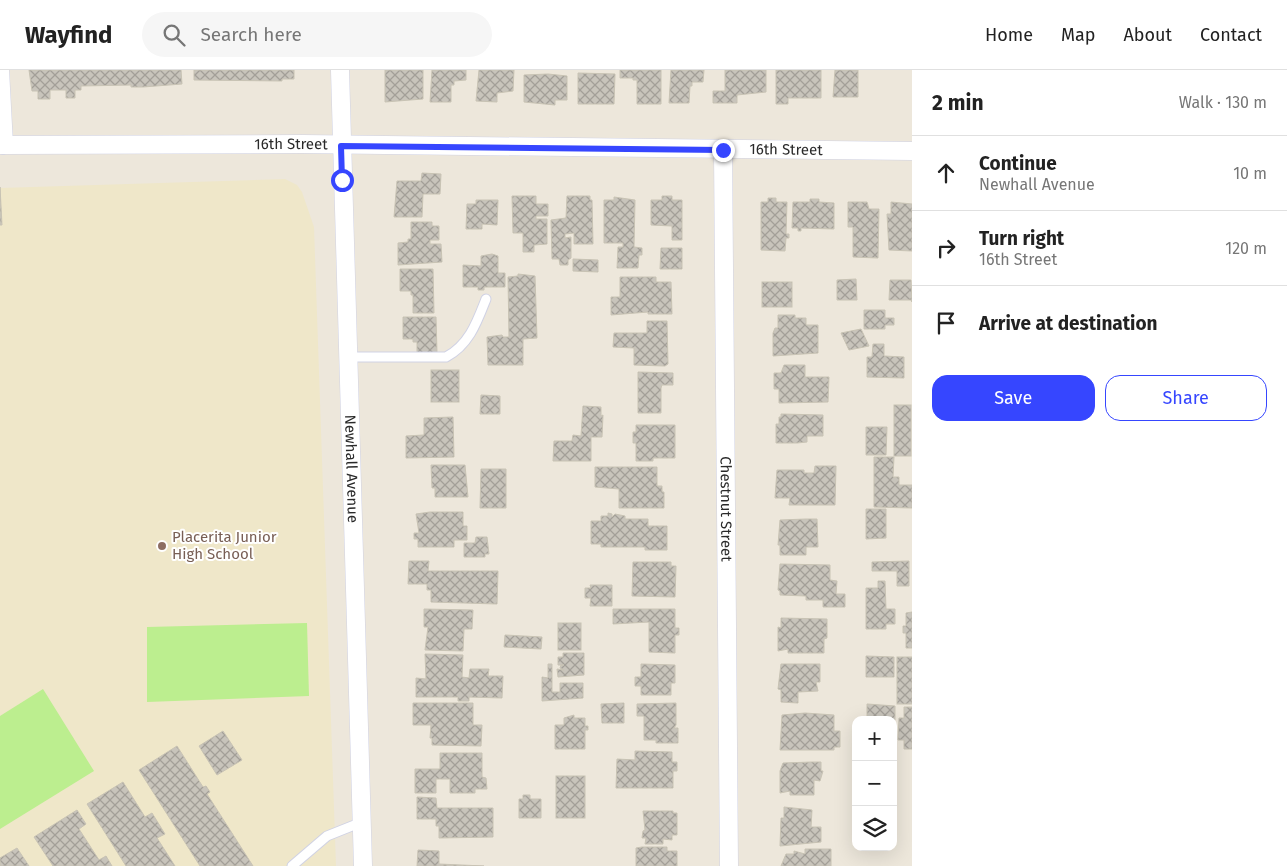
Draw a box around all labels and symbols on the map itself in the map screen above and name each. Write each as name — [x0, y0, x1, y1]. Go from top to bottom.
street label: 16th Street — [254, 135, 328, 153]
route end — [712, 139, 735, 162]
street label: 16th Street — [749, 140, 823, 159]
route start — [331, 169, 354, 192]
street label: Newhall Avenue — [341, 414, 362, 523]
street label: Chestnut Street — [717, 456, 735, 562]
place label: Placerita Junior High School — [172, 528, 277, 563]
marker: Placerita Junior High School — [156, 540, 168, 552]

